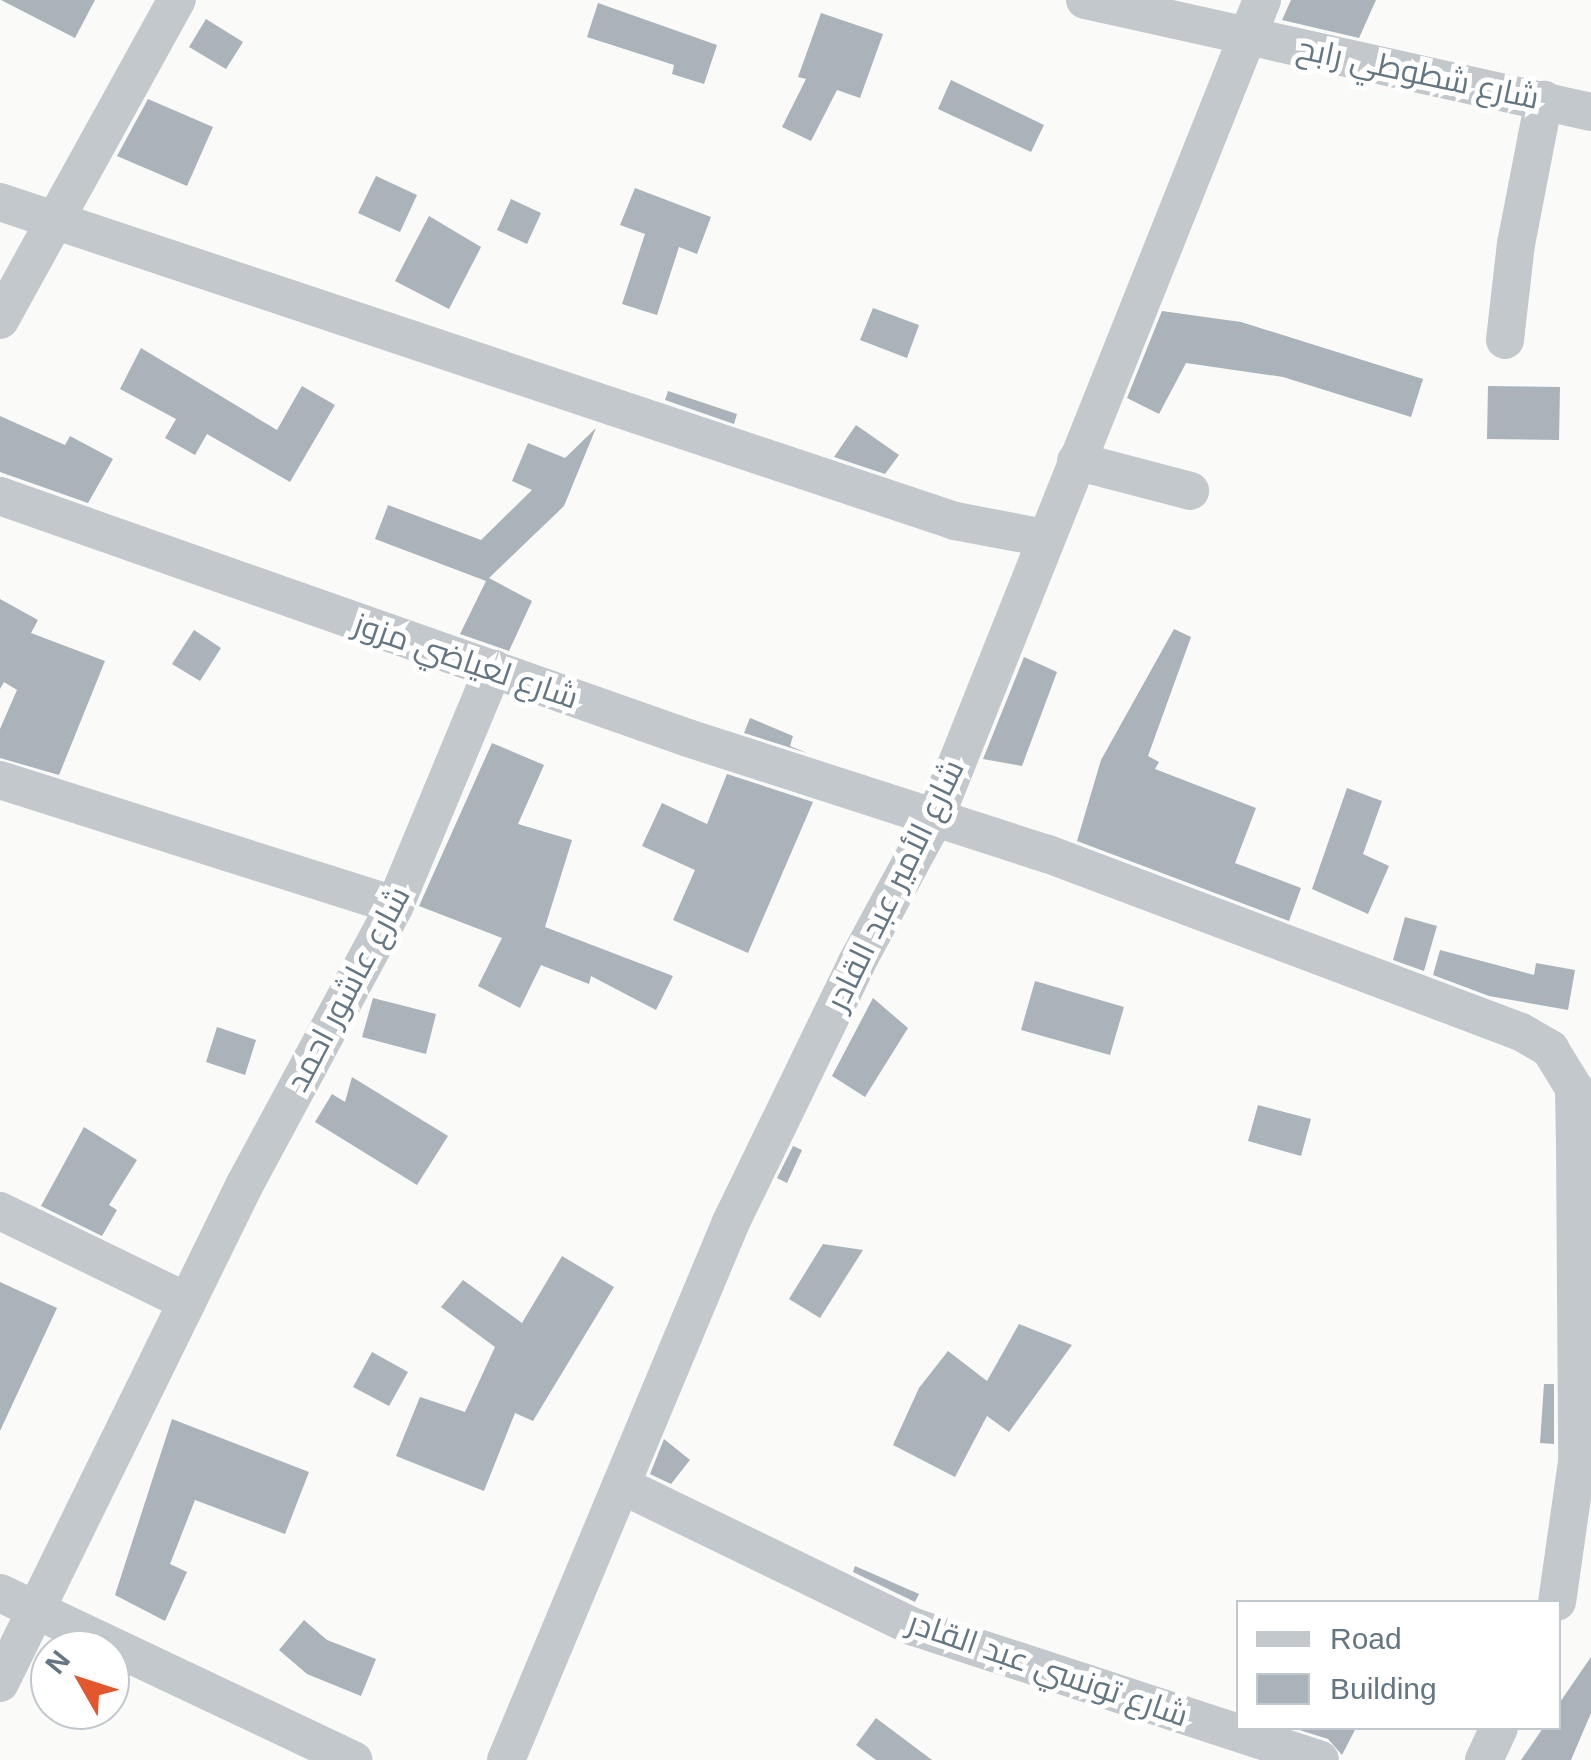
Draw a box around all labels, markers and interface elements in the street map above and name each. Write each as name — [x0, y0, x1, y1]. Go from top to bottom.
street label: شارع شطوطي رابح — [1293, 29, 1543, 117]
street label: شارع لعياضي مزوز — [349, 605, 583, 717]
street label: شارع الأمير عبد القادر — [818, 753, 972, 1017]
street label: شارع عاشور احمد — [278, 880, 418, 1098]
legend — [1236, 1600, 1561, 1730]
street label: شارع تونسي عبد القادر — [903, 1603, 1193, 1735]
text: Road — [1330, 1622, 1402, 1655]
north arrow — [30, 1630, 130, 1730]
text: N — [39, 1644, 76, 1680]
text: Building — [1330, 1672, 1437, 1705]

